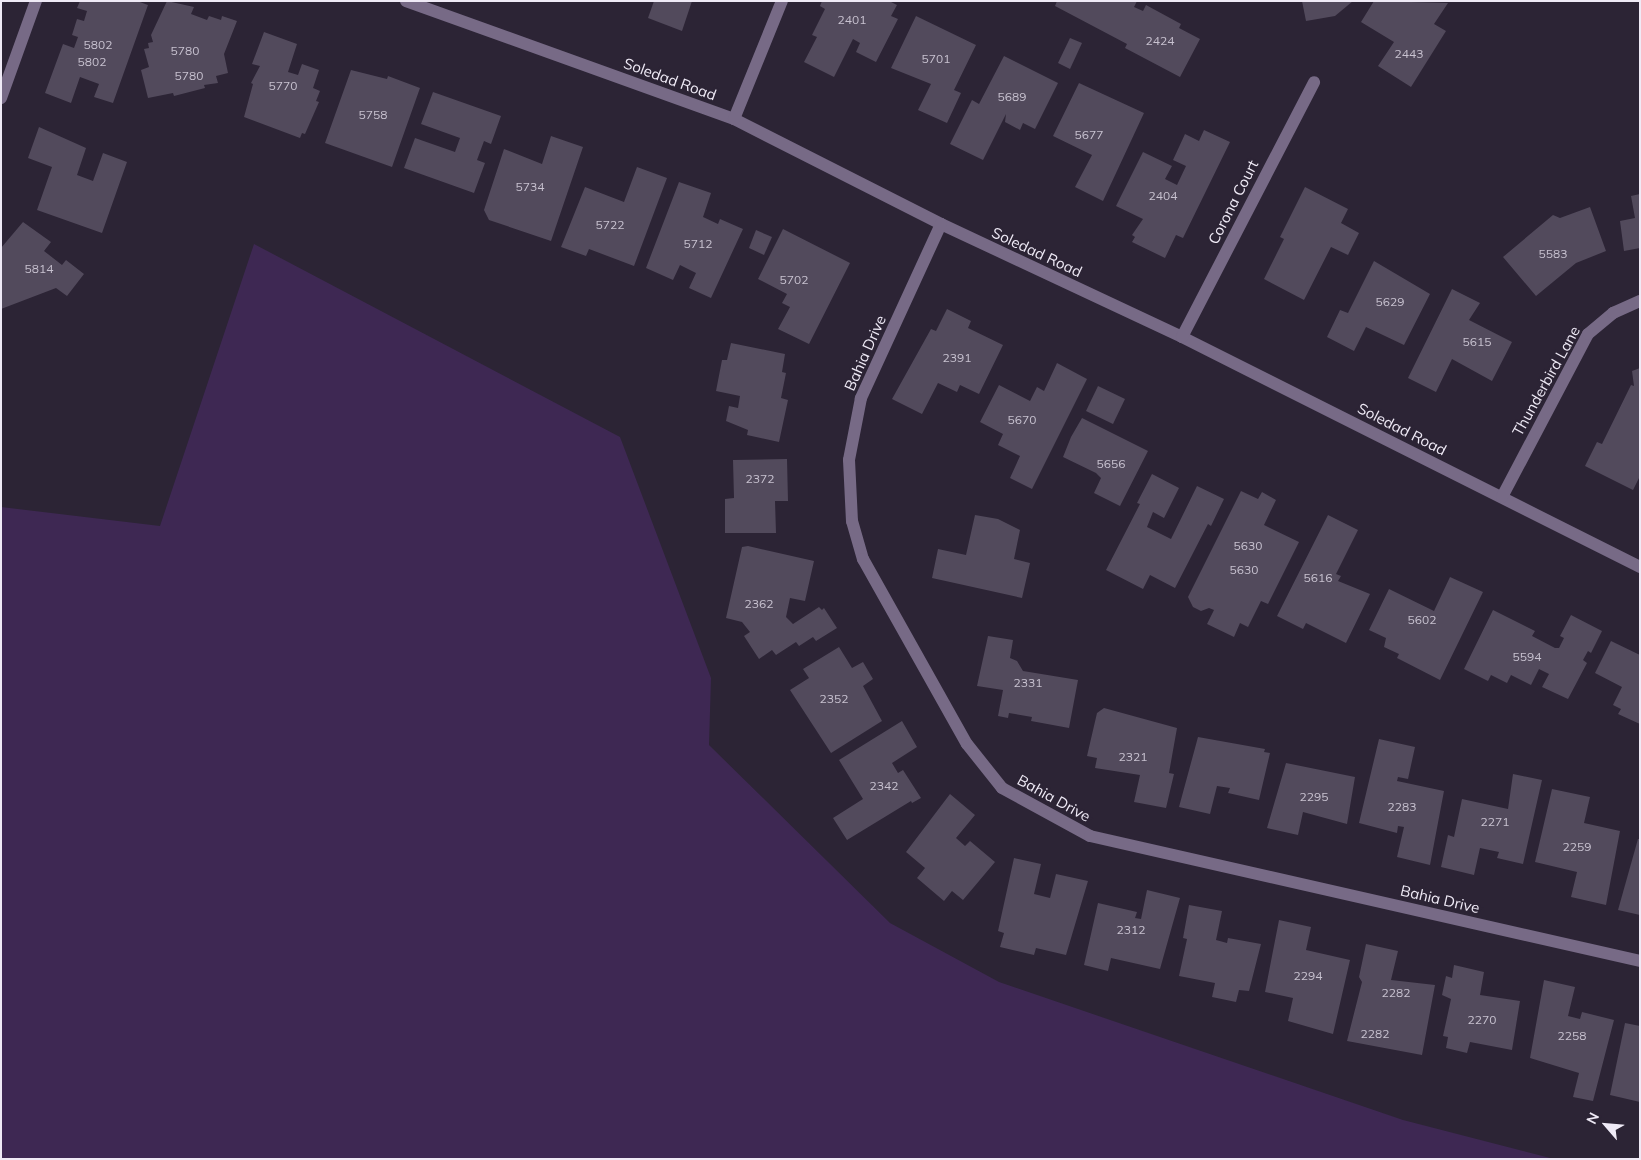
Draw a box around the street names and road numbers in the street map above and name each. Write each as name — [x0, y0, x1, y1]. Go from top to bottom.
street label: Soledad Road — [621, 54, 719, 104]
street label: Corona Court — [1204, 157, 1262, 247]
street label: Soledad Road — [989, 223, 1085, 281]
street label: Bahia Drive — [840, 312, 890, 394]
street label: Thunderbird Lane — [1508, 323, 1584, 439]
street label: Soledad Road — [1355, 399, 1449, 459]
street label: Bahia Drive — [1014, 771, 1094, 825]
street label: Bahia Drive — [1399, 881, 1481, 917]

